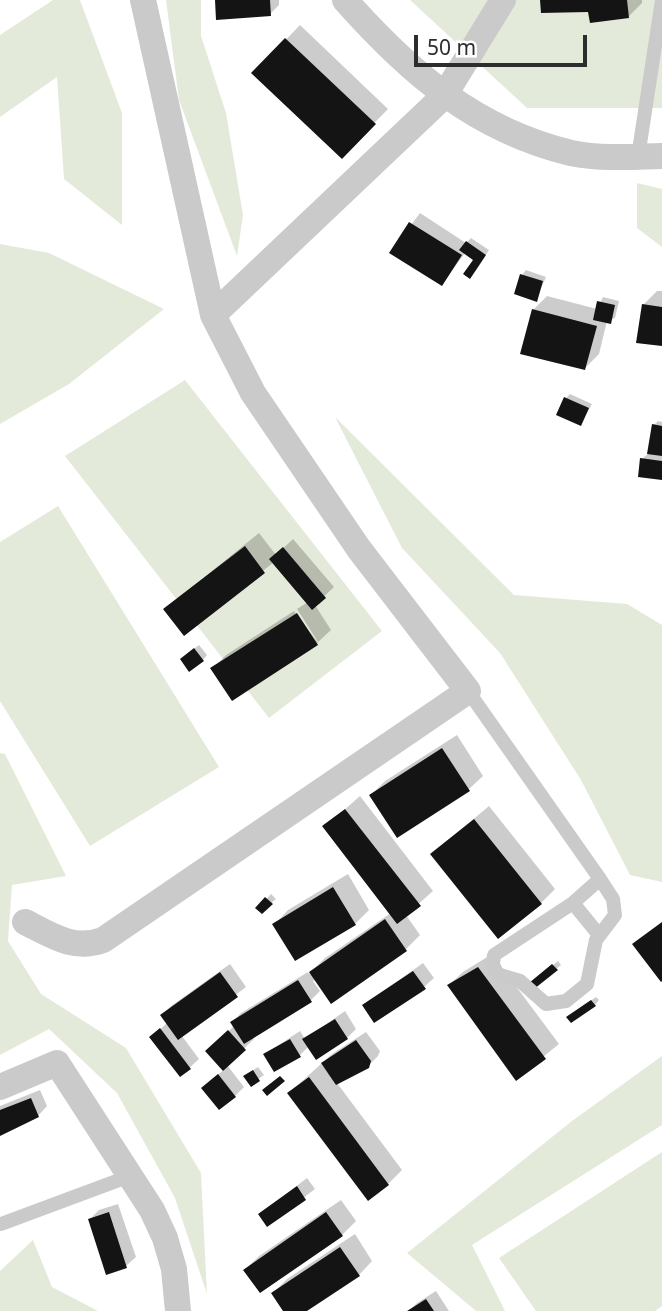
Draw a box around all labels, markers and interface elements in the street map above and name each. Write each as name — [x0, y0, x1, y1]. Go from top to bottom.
scale bar — [417, 21, 590, 65]
text: 50 m — [427, 33, 476, 61]

